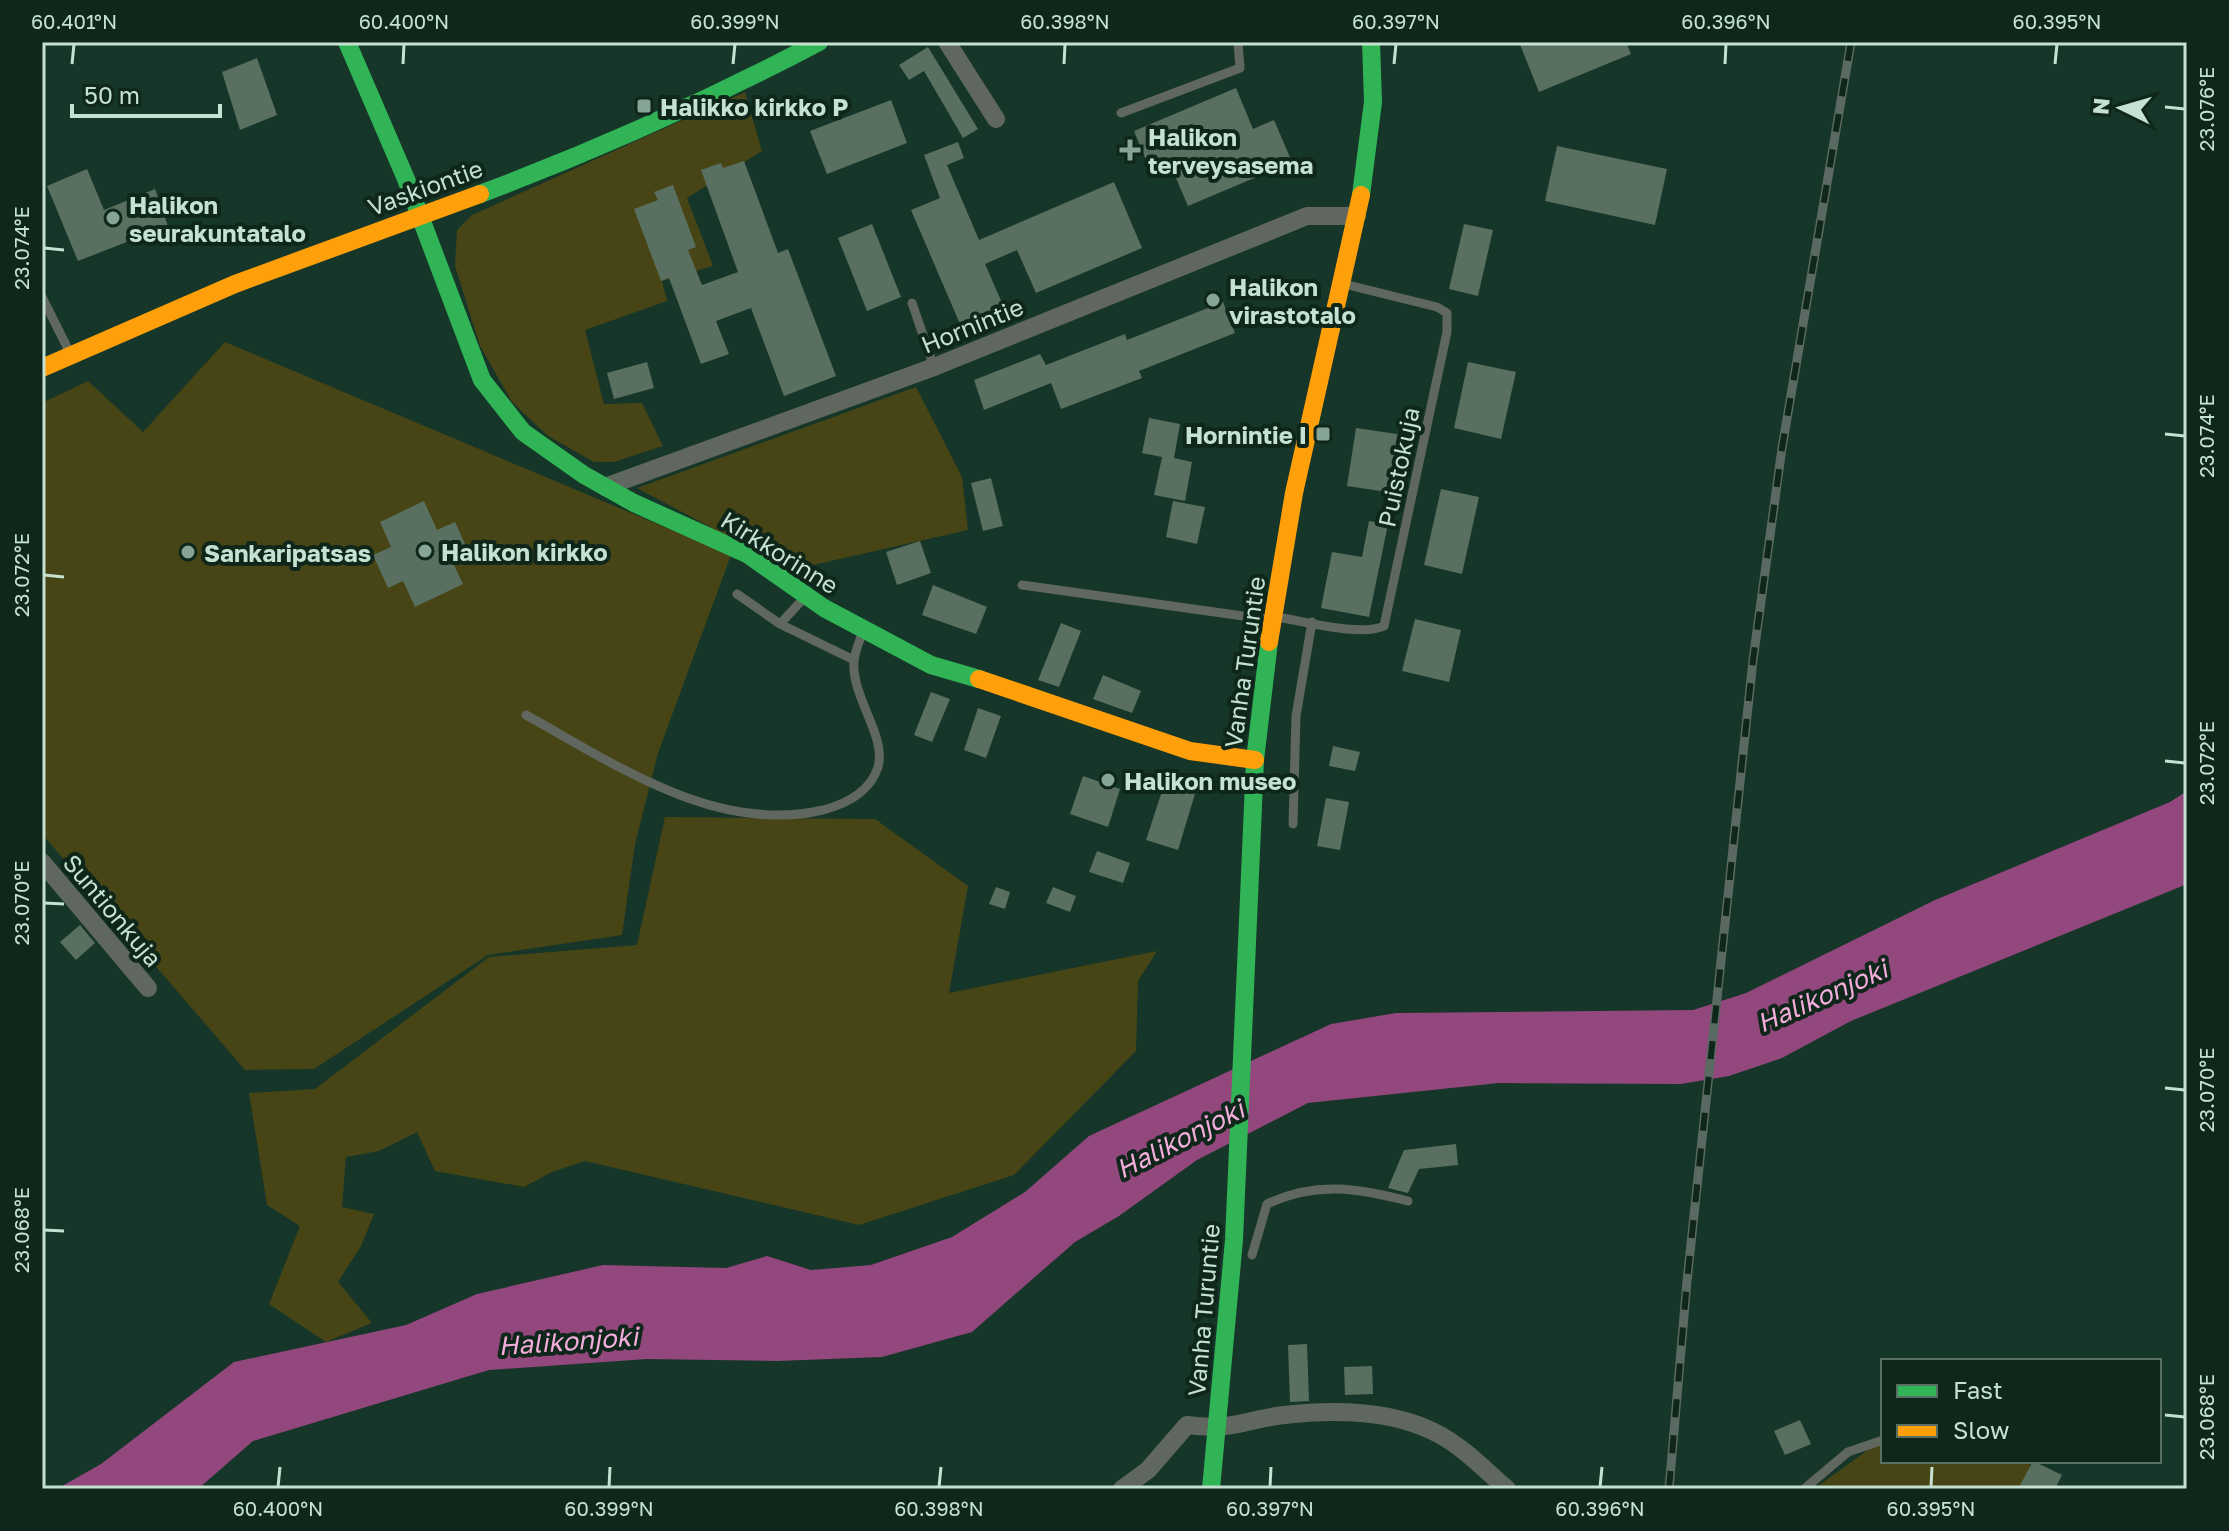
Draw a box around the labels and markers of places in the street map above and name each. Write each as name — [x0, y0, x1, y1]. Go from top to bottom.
place label: Halikko kirkko P — [660, 92, 848, 121]
marker: Halikko kirkko P — [635, 97, 653, 115]
place label: Halikon terveysasema — [1148, 122, 1313, 179]
marker: Halikon terveysasema — [1119, 139, 1141, 161]
place label: Halikon seurakuntatalo — [129, 190, 306, 247]
marker: Halikon seurakuntatalo — [104, 209, 122, 227]
place label: Halikon virastotalo — [1229, 272, 1356, 329]
marker: Halikon virastotalo — [1204, 291, 1222, 309]
place label: Hornintie I — [1185, 420, 1307, 449]
marker: Hornintie I — [1314, 425, 1332, 443]
place label: Halikon kirkko — [441, 537, 608, 566]
place label: Sankaripatsas — [204, 538, 371, 567]
marker: Halikon kirkko — [416, 542, 434, 560]
marker: Sankaripatsas — [179, 543, 197, 561]
place label: Halikon museo — [1124, 766, 1296, 795]
marker: Halikon museo — [1099, 771, 1117, 789]

